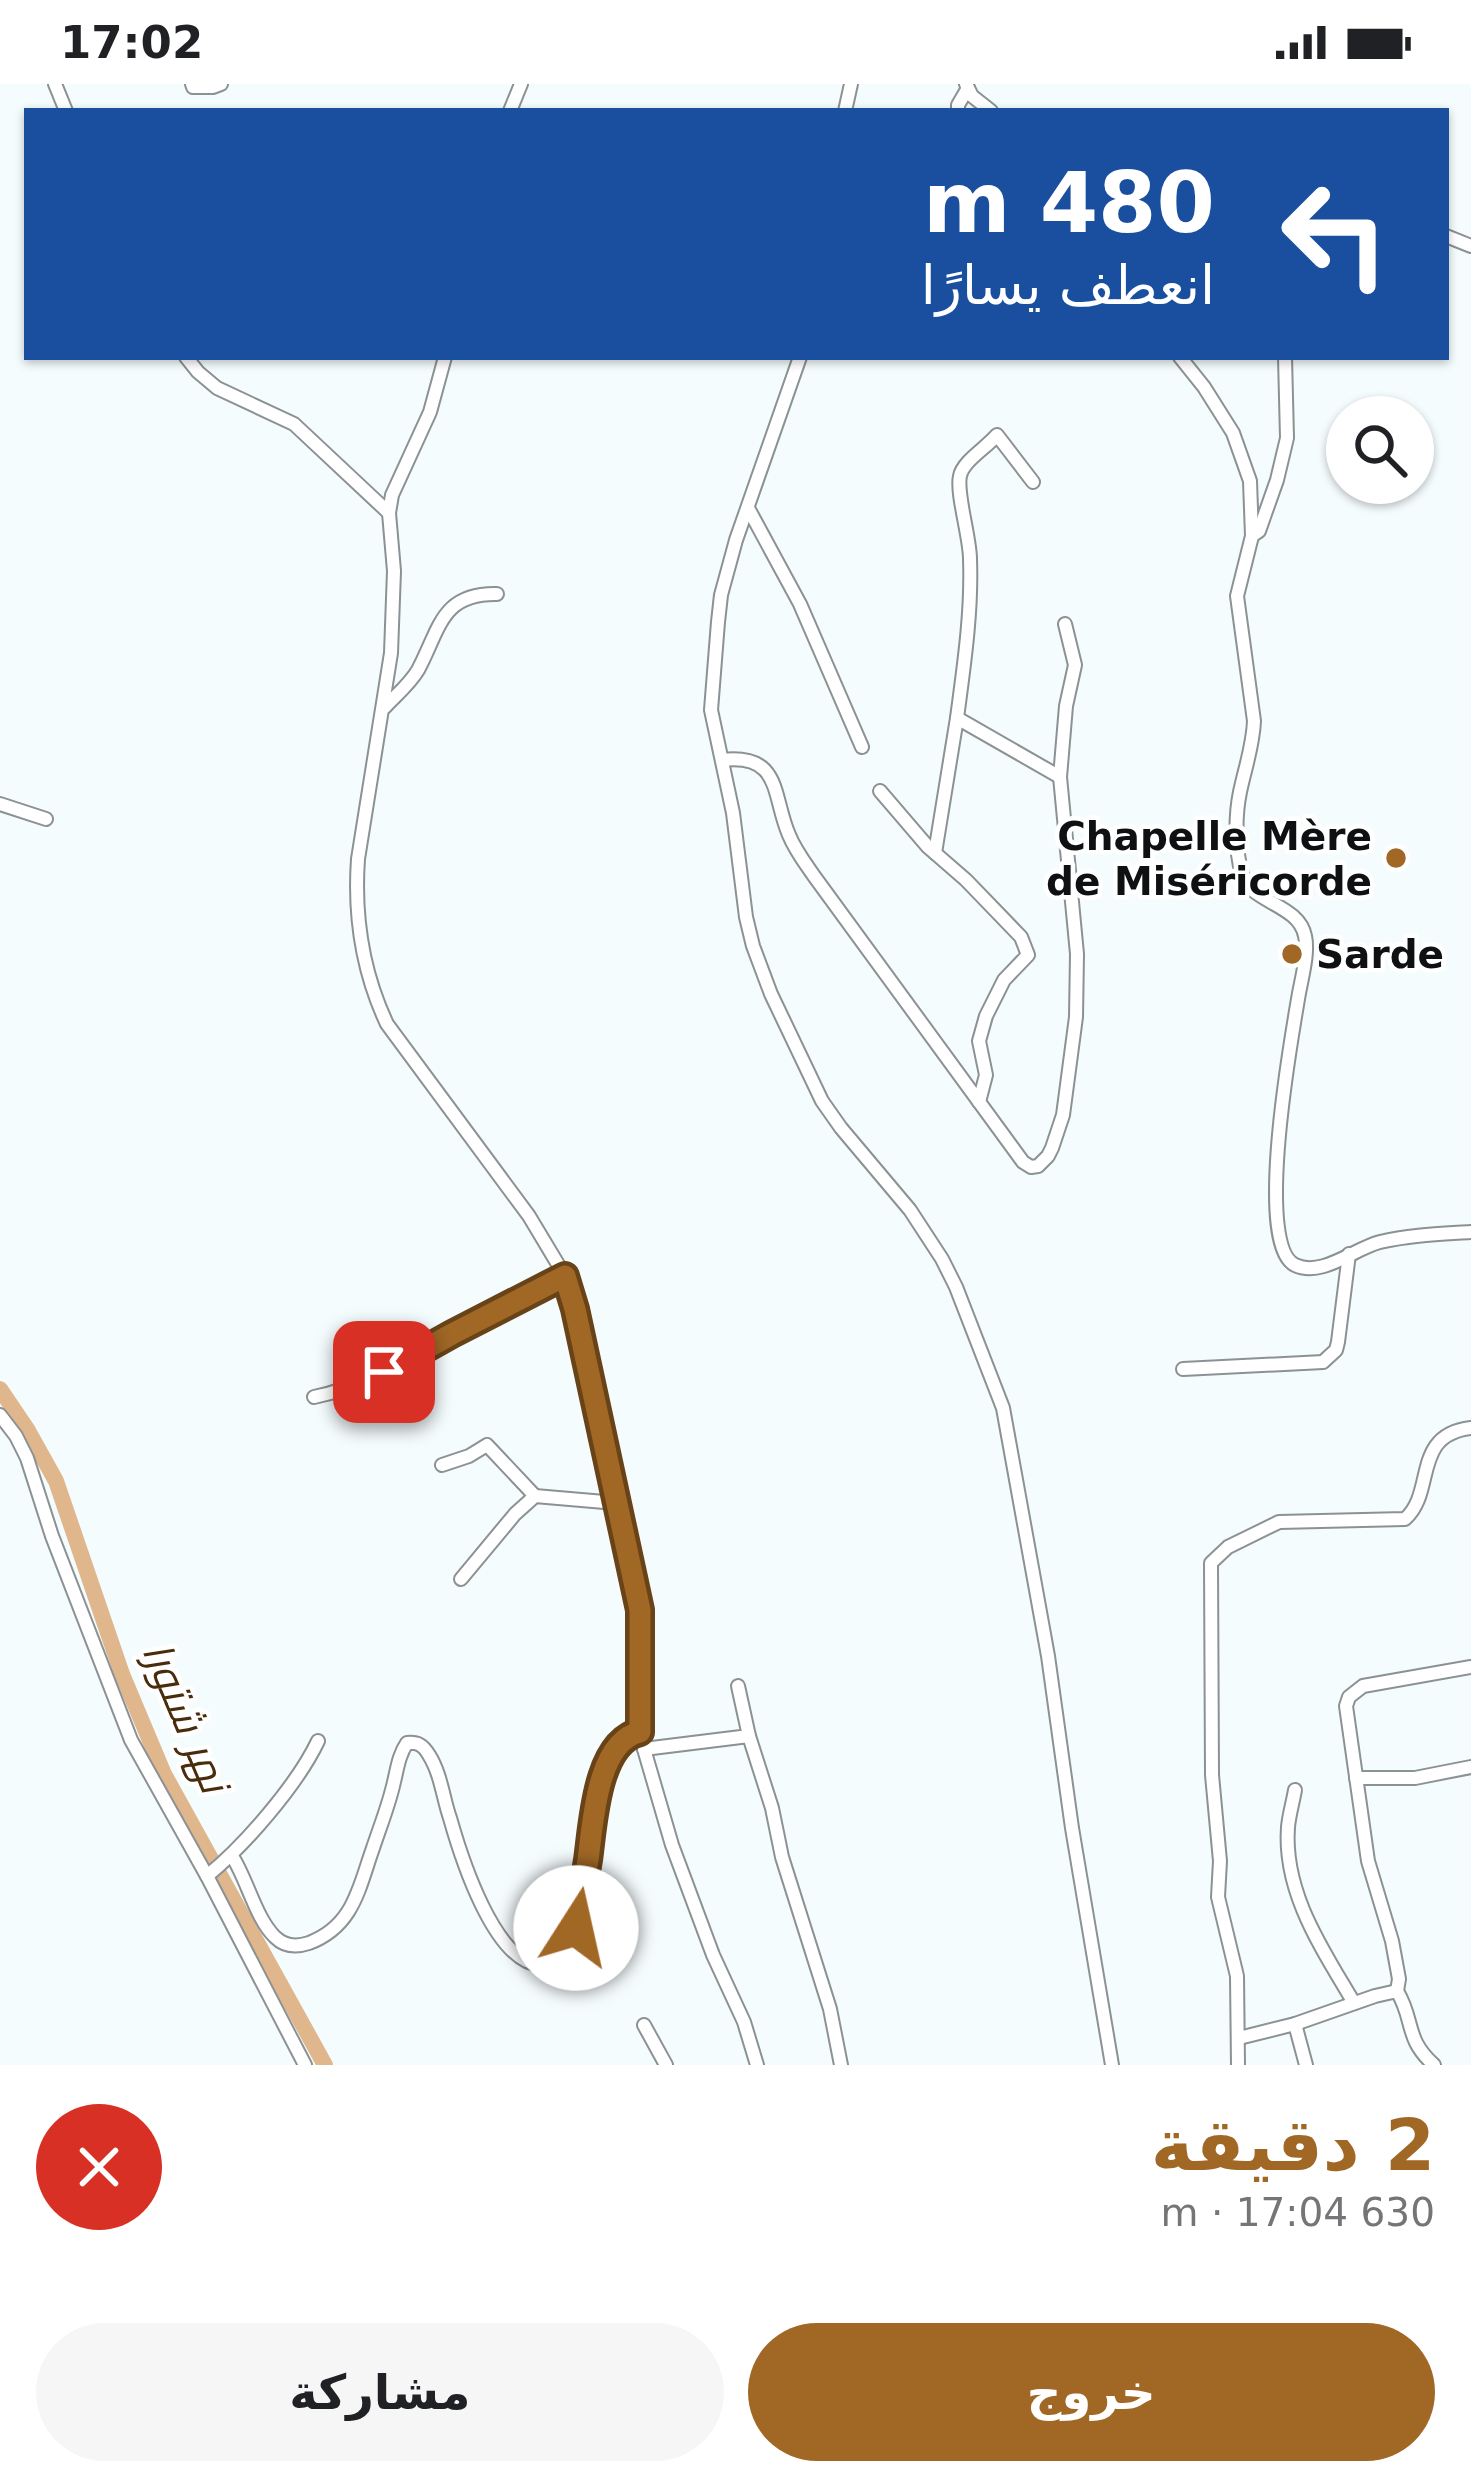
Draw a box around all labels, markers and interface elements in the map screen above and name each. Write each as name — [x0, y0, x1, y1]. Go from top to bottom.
text: 17:02 — [60, 16, 203, 69]
text: 480 m — [923, 154, 1215, 252]
icon: left — [1257, 156, 1413, 312]
text: انعطف يسارًا — [921, 254, 1215, 317]
map controls — [1326, 396, 1434, 504]
button: search — [1326, 396, 1434, 504]
place label: Chapelle Mère de Miséricorde — [1046, 814, 1372, 904]
marker: Chapelle Mère de Miséricorde — [1383, 845, 1409, 871]
place label: Sarde — [1316, 932, 1444, 977]
marker: Sarde — [1279, 941, 1305, 967]
pin — [333, 1321, 435, 1423]
icon: arrive — [351, 1339, 417, 1405]
water label: نهر شتورا — [132, 1634, 241, 1803]
position arrow — [513, 1865, 639, 1991]
text: 2 دقيقة — [1151, 2103, 1435, 2187]
button: close — [36, 2104, 162, 2230]
text: 630 m · 17:04 — [1161, 2190, 1435, 2235]
button: مشاركة — [36, 2323, 724, 2461]
button: خروج — [748, 2323, 1435, 2461]

